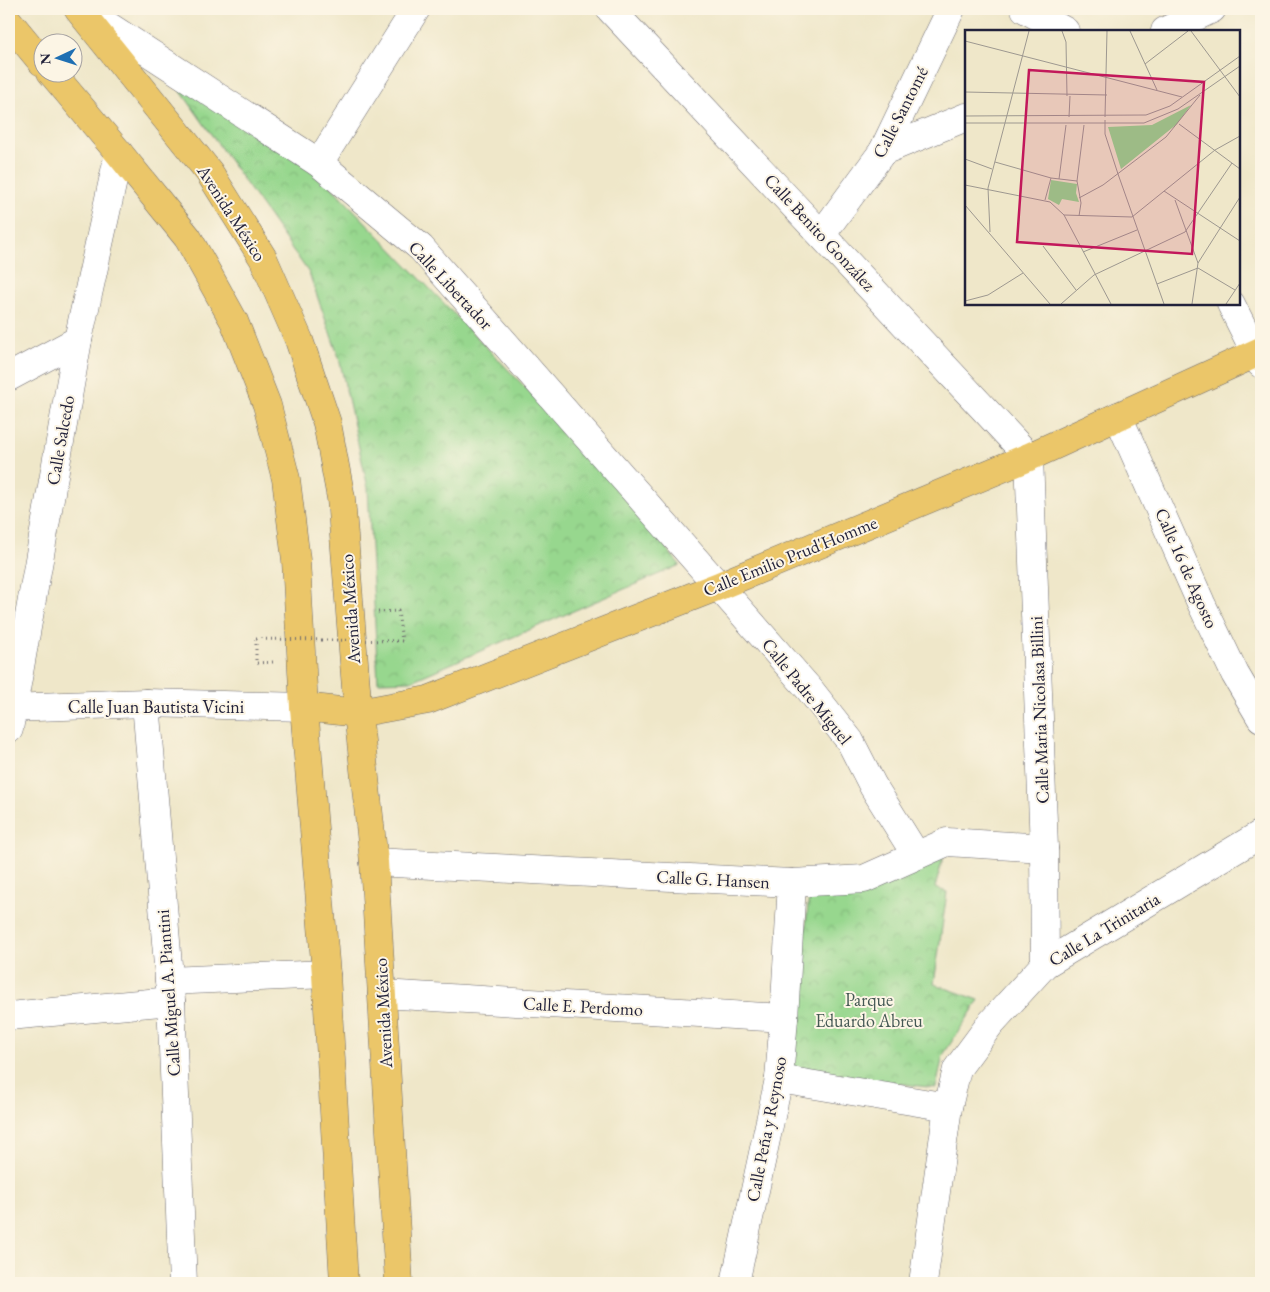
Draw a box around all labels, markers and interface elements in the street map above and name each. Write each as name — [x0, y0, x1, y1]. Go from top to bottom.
inset map — [965, 30, 1240, 305]
north arrow — [32, 32, 82, 82]
text: N — [36, 52, 54, 65]
street label: Calle Santomé — [867, 62, 933, 162]
street label: Avenida México — [192, 160, 272, 265]
street label: Calle Benito González — [760, 168, 881, 296]
street label: Calle Libertador — [404, 236, 498, 334]
street label: Calle Salcedo — [41, 393, 79, 487]
street label: Calle 16 de Agosto — [1150, 504, 1224, 632]
street label: Calle Emilio Prud'Homme — [700, 511, 880, 601]
street label: Avenida México — [335, 553, 365, 666]
street label: Calle Maria Nicolasa Billini — [1024, 615, 1054, 804]
street label: Calle Padre Miguel — [757, 633, 857, 749]
street label: Calle Juan Bautista Vicini — [68, 695, 245, 718]
street label: Calle G. Hansen — [656, 865, 771, 893]
street label: Calle La Trinitaria — [1044, 886, 1164, 971]
street label: Calle Miguel A. Piantini — [151, 908, 185, 1077]
street label: Avenida México — [369, 957, 397, 1070]
park label: Parque Eduardo Abreu — [815, 988, 923, 1032]
street label: Calle E. Perdomo — [522, 991, 644, 1021]
street label: Calle Peña y Reynoso — [741, 1054, 791, 1204]

